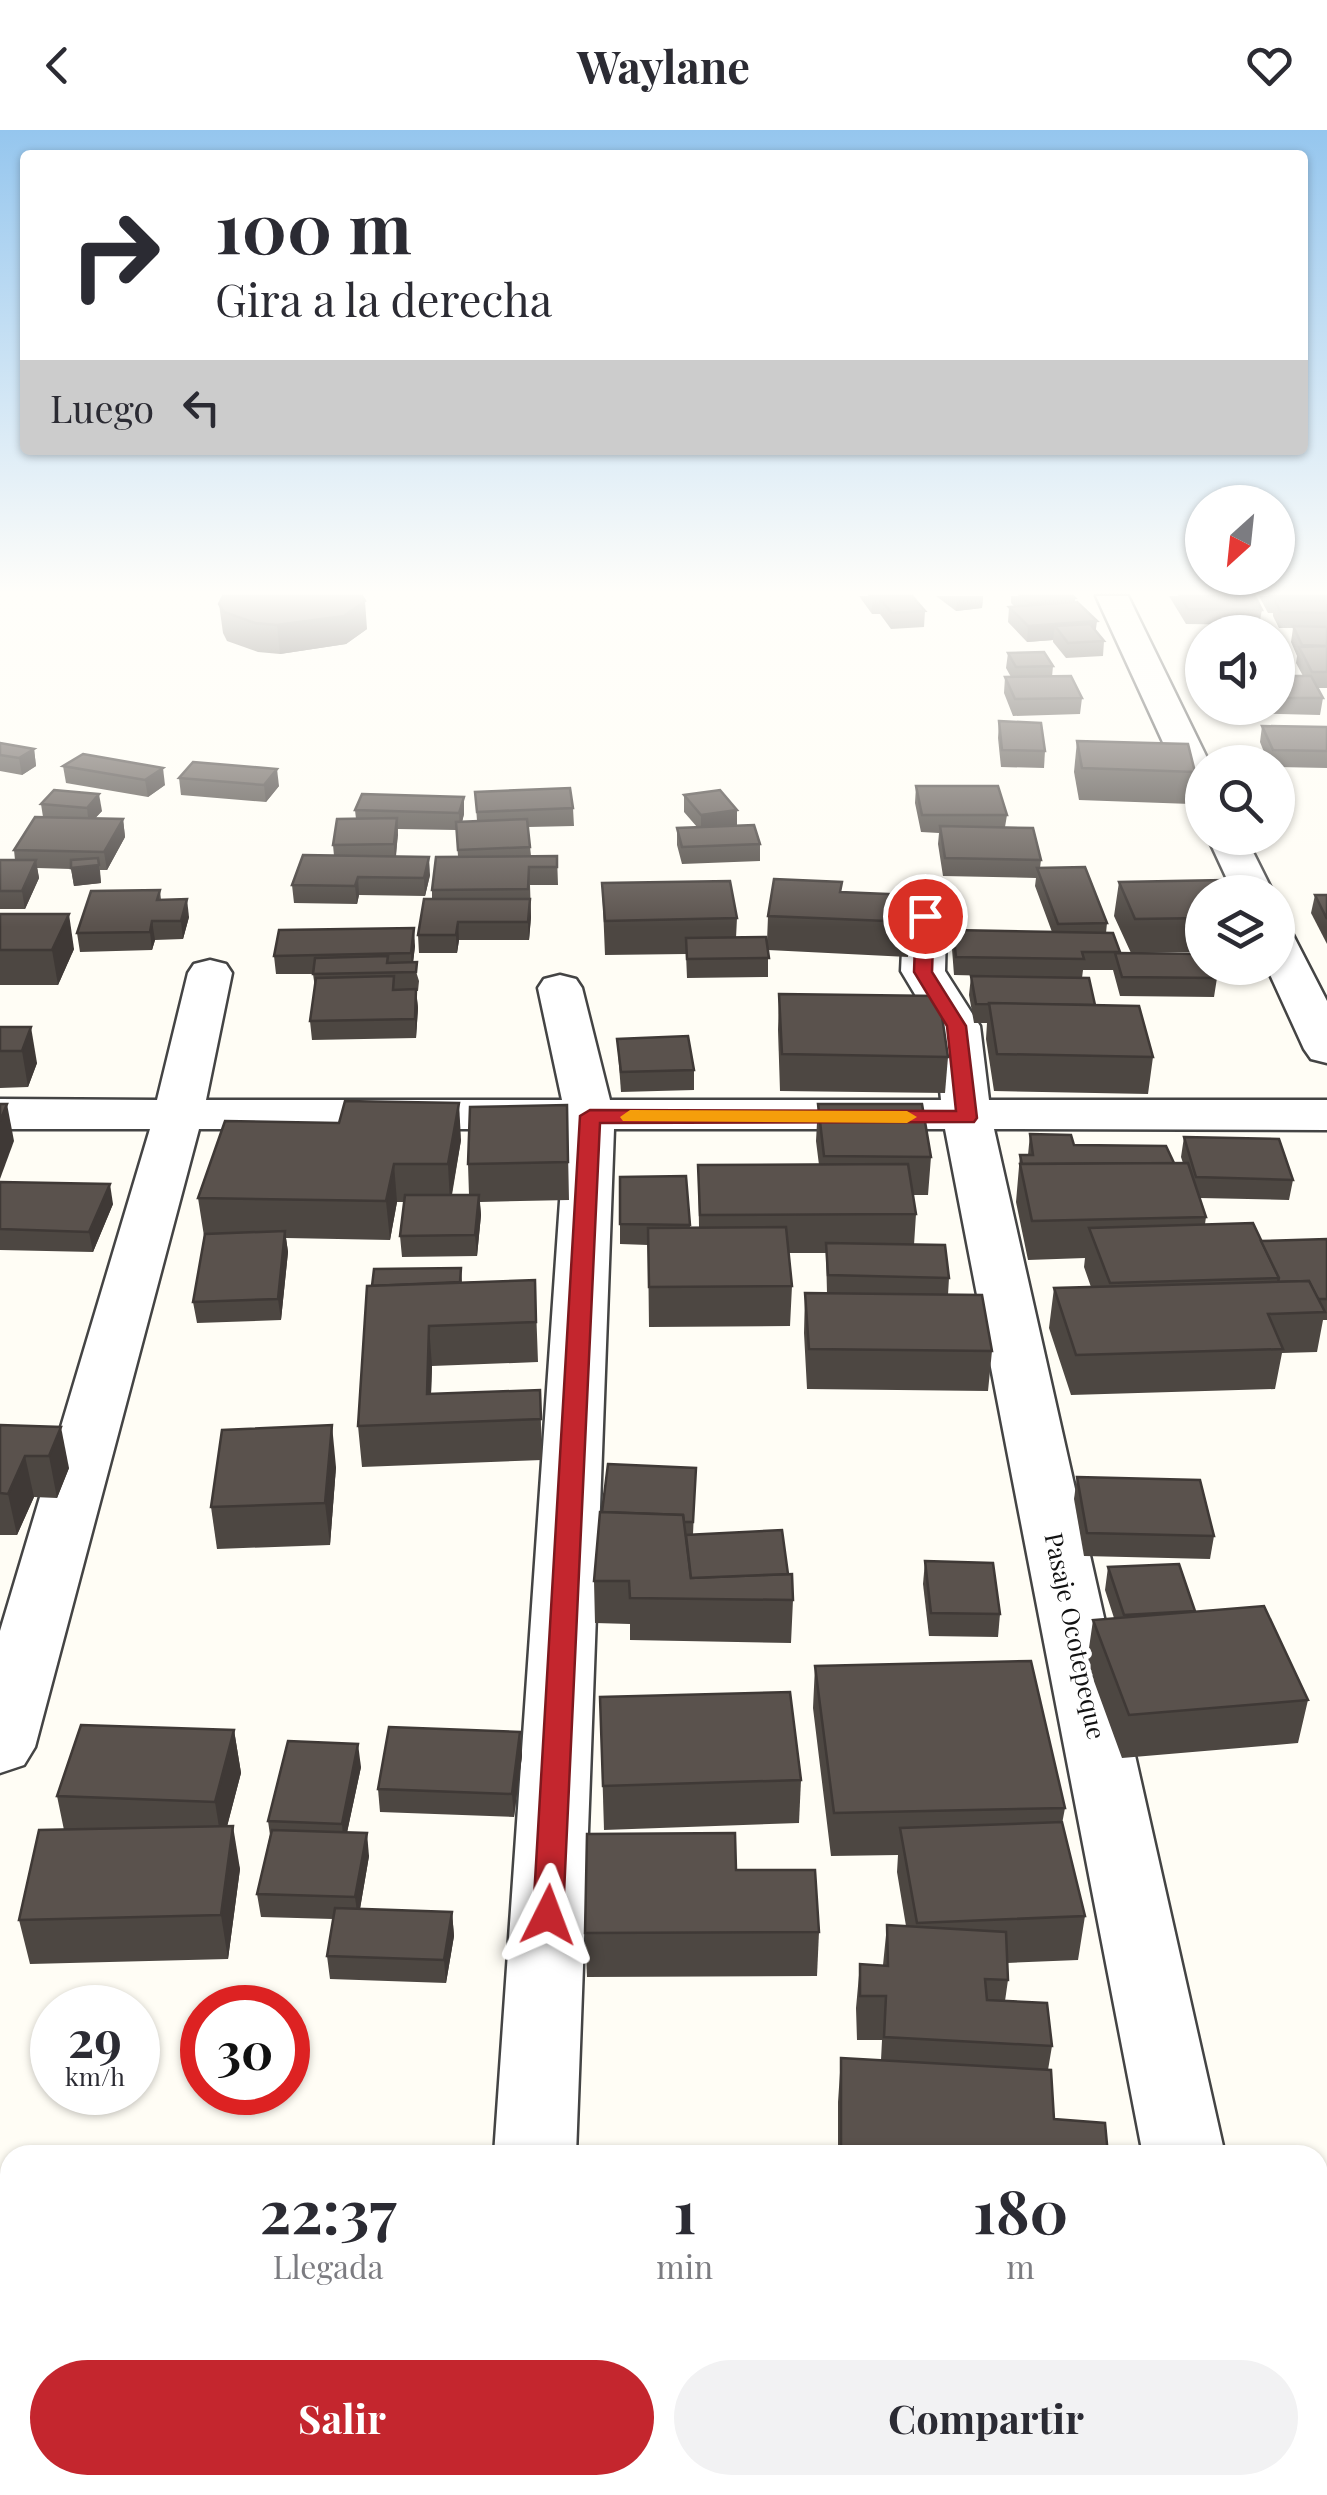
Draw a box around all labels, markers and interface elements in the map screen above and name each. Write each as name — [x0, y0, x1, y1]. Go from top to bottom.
text: Waylane — [577, 35, 750, 95]
icon: back — [30, 38, 85, 93]
icon: heart — [1242, 38, 1297, 93]
text: 100 m — [215, 178, 412, 272]
icon: right — [50, 190, 180, 320]
text: Gira a la derecha — [215, 268, 552, 328]
icon: left — [174, 380, 229, 435]
text: Luego — [50, 382, 154, 433]
north arrow — [1185, 485, 1295, 595]
map controls — [1185, 485, 1295, 985]
button: sound — [1185, 615, 1295, 725]
button: search — [1185, 745, 1295, 855]
pin — [883, 874, 968, 959]
button: layers — [1185, 875, 1295, 985]
icon: arrive — [898, 889, 953, 944]
street label: Pasaje Ocotepeque — [1038, 1529, 1114, 1742]
position arrow — [496, 1863, 600, 1967]
speed limit sign: 30 — [180, 1985, 310, 2115]
text: 29 — [68, 2004, 122, 2071]
text: km/h — [65, 2059, 125, 2092]
text: 22:37 — [260, 2169, 397, 2249]
text: 1 — [673, 2169, 696, 2249]
text: 180 — [973, 2169, 1068, 2249]
text: Llegada — [273, 2244, 384, 2287]
text: min — [656, 2244, 713, 2287]
text: m — [1006, 2244, 1035, 2287]
button: Salir — [30, 2360, 654, 2475]
button: Compartir — [674, 2360, 1298, 2475]

